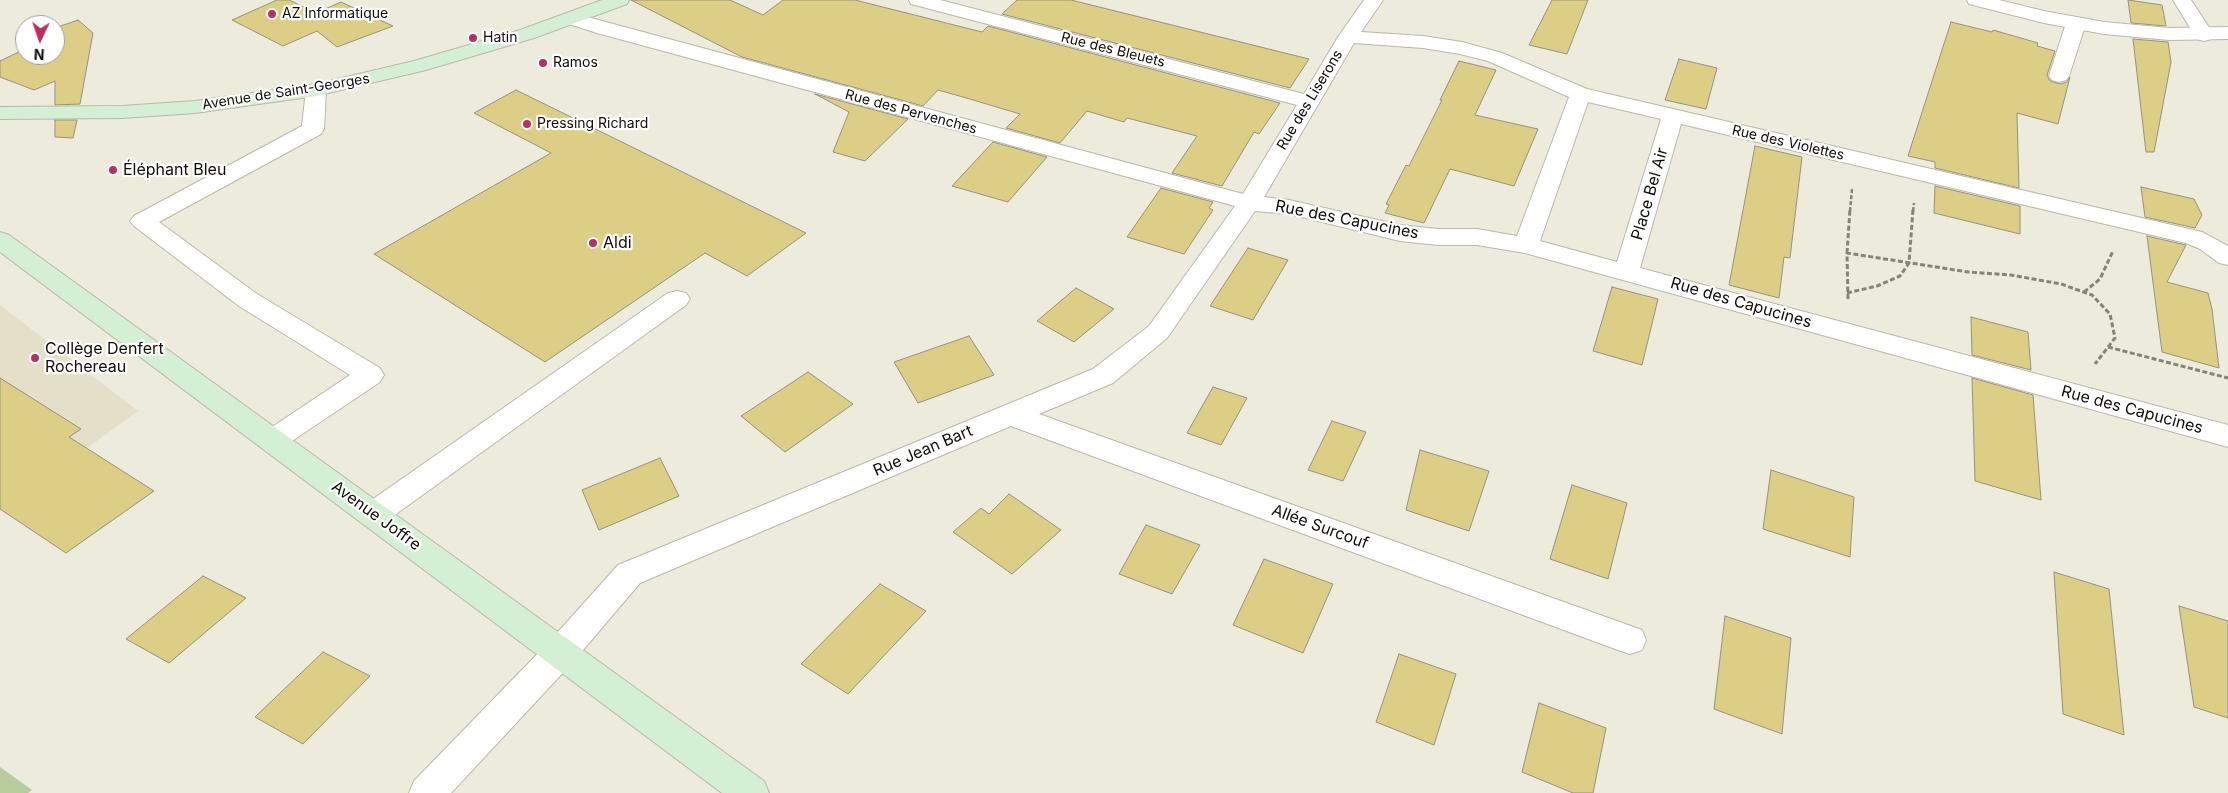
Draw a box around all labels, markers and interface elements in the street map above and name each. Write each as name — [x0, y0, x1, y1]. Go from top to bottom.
place label: AZ Informatique — [282, 6, 388, 22]
marker: AZ Informatique — [266, 8, 278, 20]
north arrow — [15, 15, 65, 65]
street label: Rue des Bleuets — [1059, 29, 1167, 71]
place label: Hatin — [483, 30, 518, 46]
marker: Hatin — [467, 32, 479, 44]
text: N — [33, 46, 45, 63]
street label: Rue des Liserons — [1274, 47, 1346, 153]
place label: Ramos — [553, 55, 598, 71]
marker: Ramos — [537, 57, 549, 69]
street label: Avenue de Saint-Georges — [201, 70, 371, 114]
street label: Rue des Pervenches — [843, 86, 979, 138]
place label: Pressing Richard — [537, 116, 648, 132]
marker: Pressing Richard — [521, 118, 533, 130]
street label: Rue des Violettes — [1730, 122, 1846, 164]
street label: Place Bel Air — [1628, 146, 1672, 242]
place label: Éléphant Bleu — [123, 160, 226, 180]
marker: Éléphant Bleu — [107, 164, 119, 176]
street label: Rue des Capucines — [1274, 197, 1420, 243]
place label: Aldi — [603, 233, 632, 253]
marker: Aldi — [587, 237, 599, 249]
street label: Rue des Capucines — [1668, 274, 1814, 332]
place label: Collège Denfert Rochereau — [45, 339, 164, 377]
marker: Collège Denfert Rochereau — [29, 352, 41, 364]
street label: Rue des Capucines — [2059, 382, 2205, 438]
street label: Rue Jean Bart — [870, 421, 976, 481]
street label: Avenue Joffre — [328, 477, 424, 555]
street label: Allée Surcouf — [1269, 501, 1371, 553]

